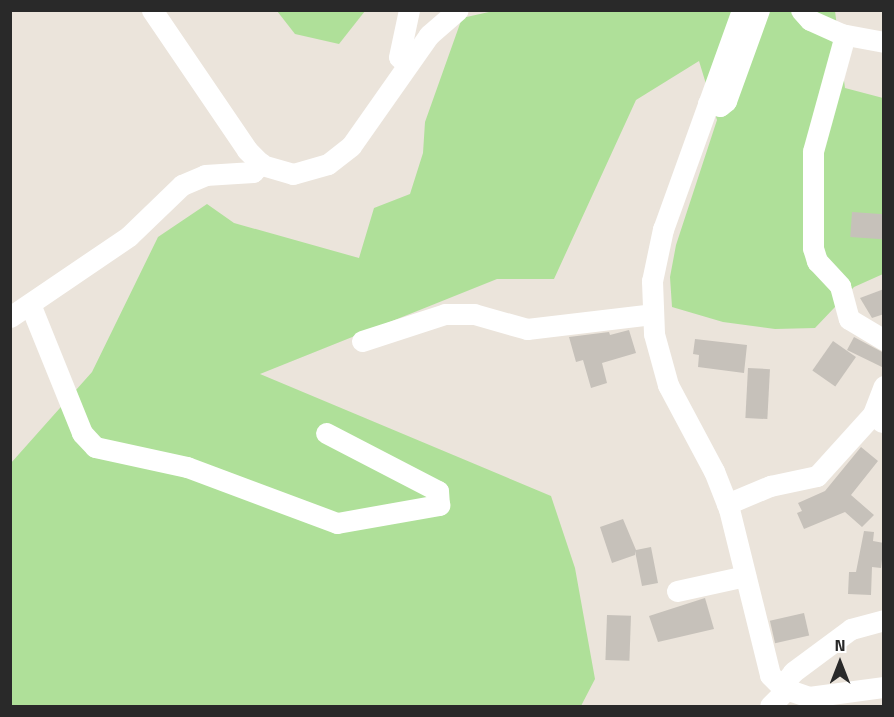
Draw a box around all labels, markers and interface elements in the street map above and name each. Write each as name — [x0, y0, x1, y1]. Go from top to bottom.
north arrow — [810, 633, 870, 693]
text: N — [834, 633, 846, 657]

